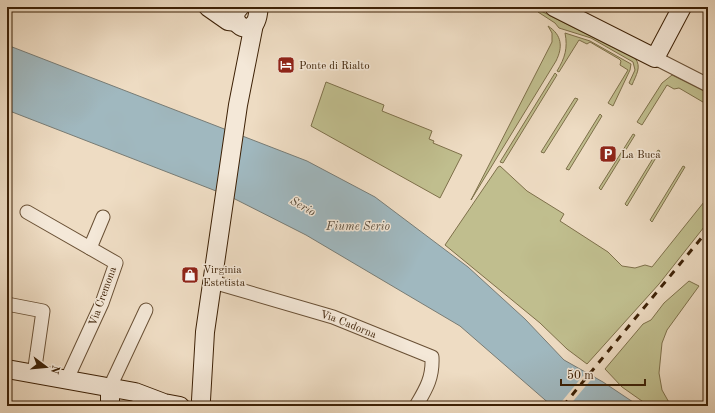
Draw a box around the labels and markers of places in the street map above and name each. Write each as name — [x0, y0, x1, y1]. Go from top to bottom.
hotel icon: Ponte di Rialto — [276, 55, 296, 75]
place label: Ponte di Rialto — [299, 61, 370, 72]
parking icon: La Buca — [598, 144, 618, 164]
place label: La Buca — [621, 150, 661, 161]
shop icon: Virginia Estetista — [180, 265, 200, 285]
place label: Virginia Estetista — [203, 265, 246, 289]

